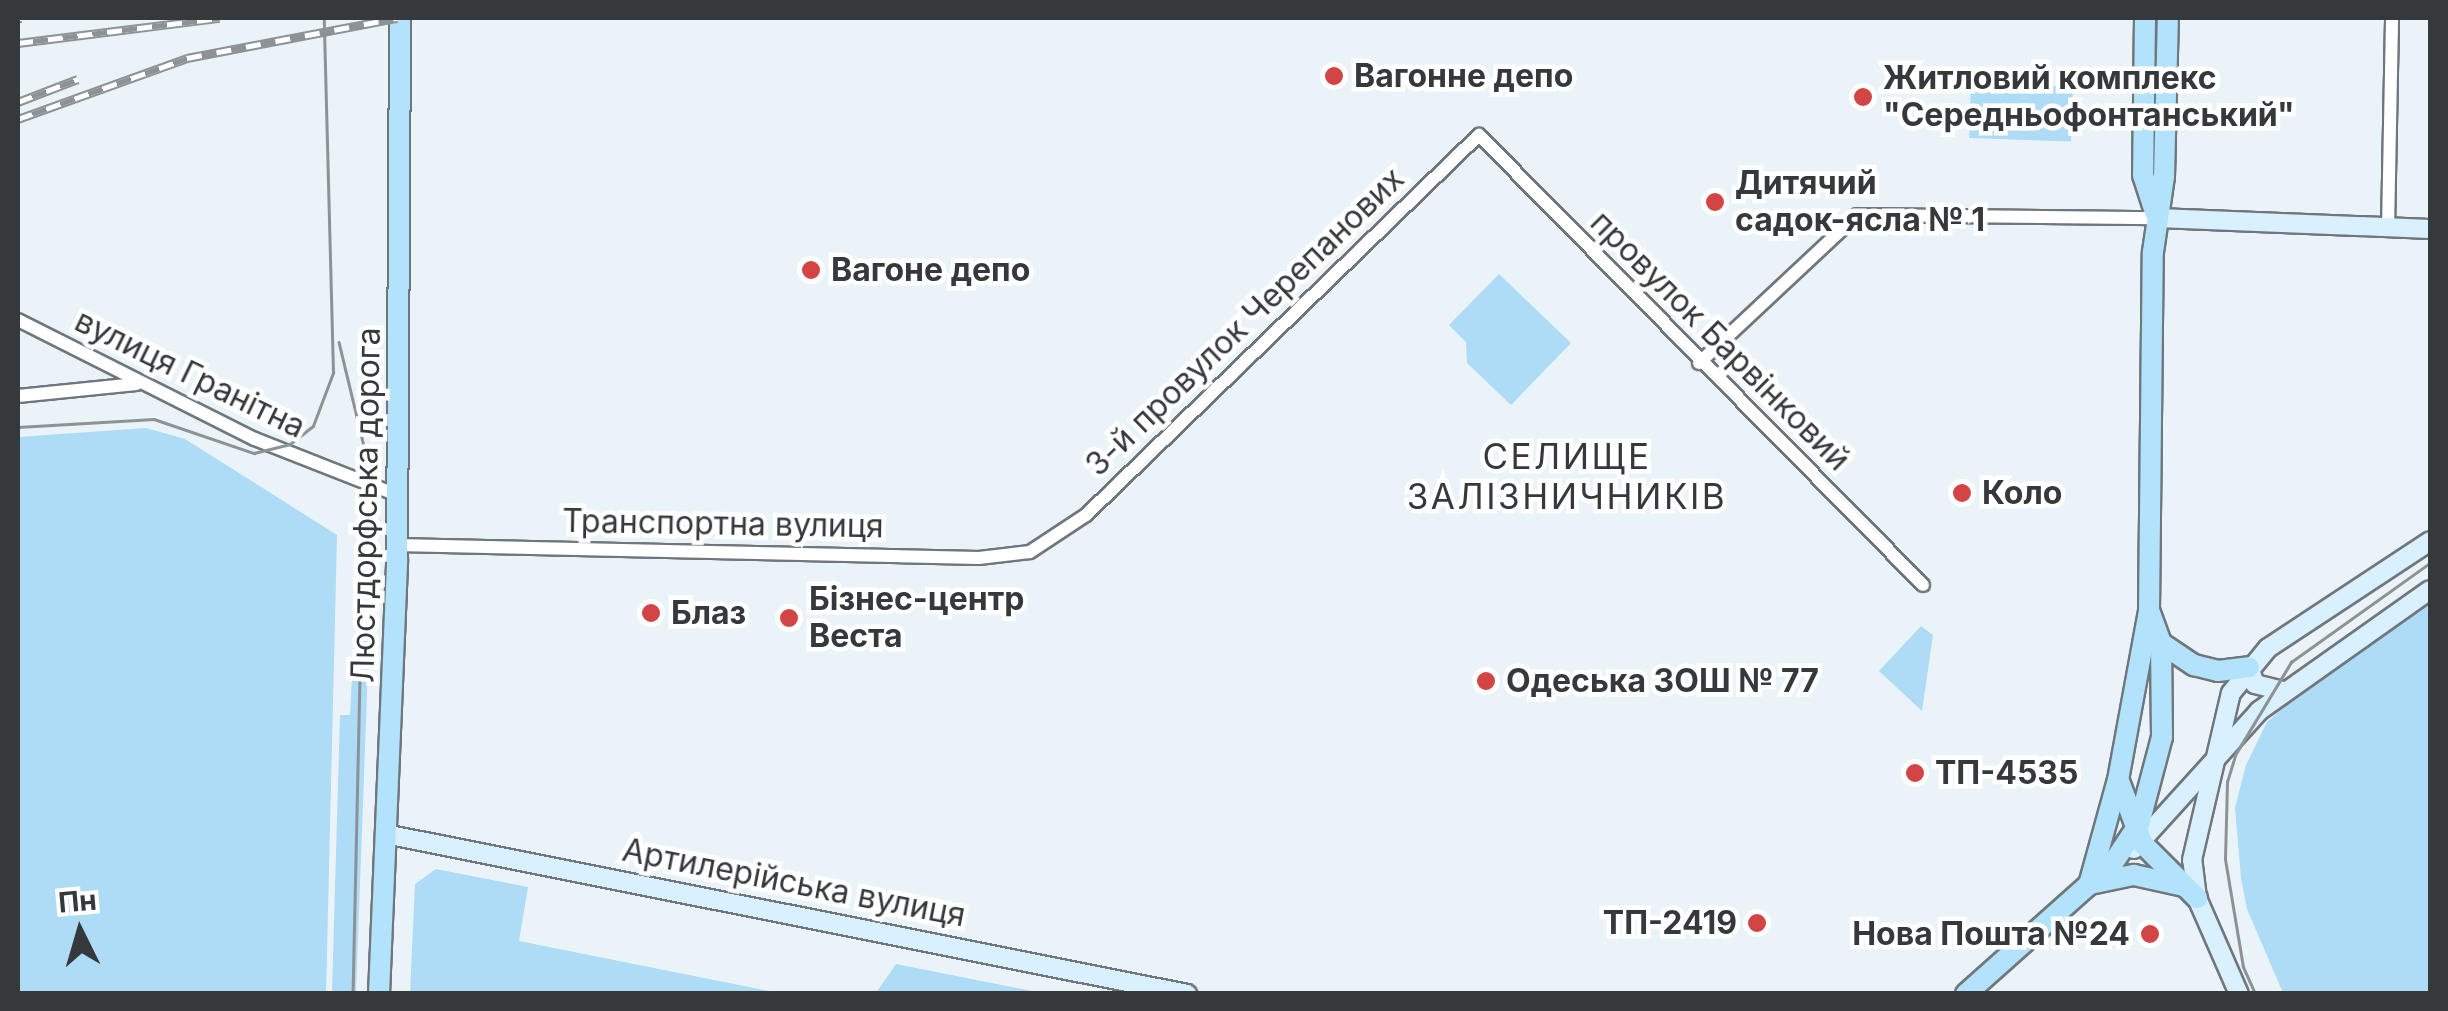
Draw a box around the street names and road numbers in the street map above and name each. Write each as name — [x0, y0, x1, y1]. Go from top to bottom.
street label: 3-й провулок Черепанових — [1078, 160, 1412, 484]
street label: провулок Барвінковий — [1582, 203, 1858, 479]
street label: вулиця Гранітна — [69, 302, 311, 446]
street label: Люстдорфська дорога — [344, 327, 388, 683]
street label: Транспортна вулиця — [562, 502, 884, 546]
street label: Артилерійська вулиця — [619, 831, 969, 935]

